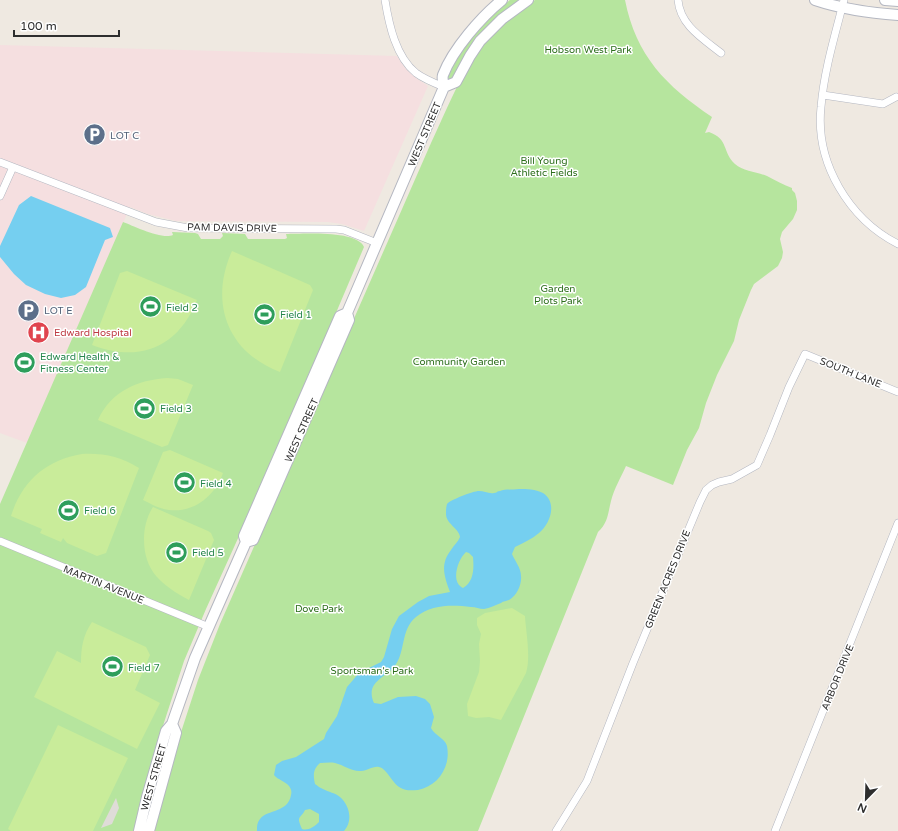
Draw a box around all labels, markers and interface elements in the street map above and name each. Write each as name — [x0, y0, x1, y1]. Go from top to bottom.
scale bar — [14, 12, 119, 38]
text: 100 m — [20, 19, 57, 33]
park label: Hobson West Park — [544, 44, 632, 56]
street label: WEST STREET — [406, 100, 444, 168]
parking icon: LOT C — [81, 122, 107, 148]
place label: LOT C — [110, 130, 139, 142]
park label: Bill Young Athletic Fields — [510, 155, 578, 179]
street label: PAM DAVIS DRIVE — [187, 221, 277, 235]
park label: Garden Plots Park — [534, 283, 582, 307]
sports icon: Field 2 — [137, 294, 163, 320]
parking icon: LOT E — [16, 297, 42, 323]
sports icon: Field 1 — [251, 301, 277, 327]
place label: Field 2 — [166, 302, 198, 314]
place label: LOT E — [44, 305, 73, 317]
place label: Field 1 — [280, 309, 312, 321]
hospital icon: Edward Hospital — [25, 319, 51, 345]
place label: Edward Hospital — [54, 327, 132, 339]
sports icon: Edward Health & Fitness Center — [11, 349, 37, 375]
place label: Edward Health & Fitness Center — [40, 351, 120, 375]
street label: SOUTH LANE — [818, 355, 883, 391]
park label: Community Garden — [413, 356, 505, 368]
sports icon: Field 3 — [131, 395, 157, 421]
street label: WEST STREET — [282, 397, 321, 464]
place label: Field 3 — [160, 403, 192, 415]
sports icon: Field 4 — [172, 470, 198, 496]
place label: Field 4 — [200, 478, 232, 490]
sports icon: Field 6 — [55, 497, 81, 523]
place label: Field 6 — [84, 505, 116, 517]
street label: GREEN ACRES DRIVE — [643, 528, 693, 630]
sports icon: Field 5 — [164, 539, 190, 565]
place label: Field 5 — [192, 547, 224, 559]
street label: MARTIN AVENUE — [61, 563, 146, 607]
park label: Dove Park — [295, 603, 344, 615]
street label: ARBOR DRIVE — [819, 643, 857, 712]
sports icon: Field 7 — [100, 654, 126, 680]
place label: Field 7 — [128, 662, 160, 674]
park label: Sportsman's Park — [331, 665, 414, 677]
street label: WEST STREET — [139, 743, 169, 812]
north arrow — [846, 779, 886, 819]
text: N — [856, 800, 869, 815]

